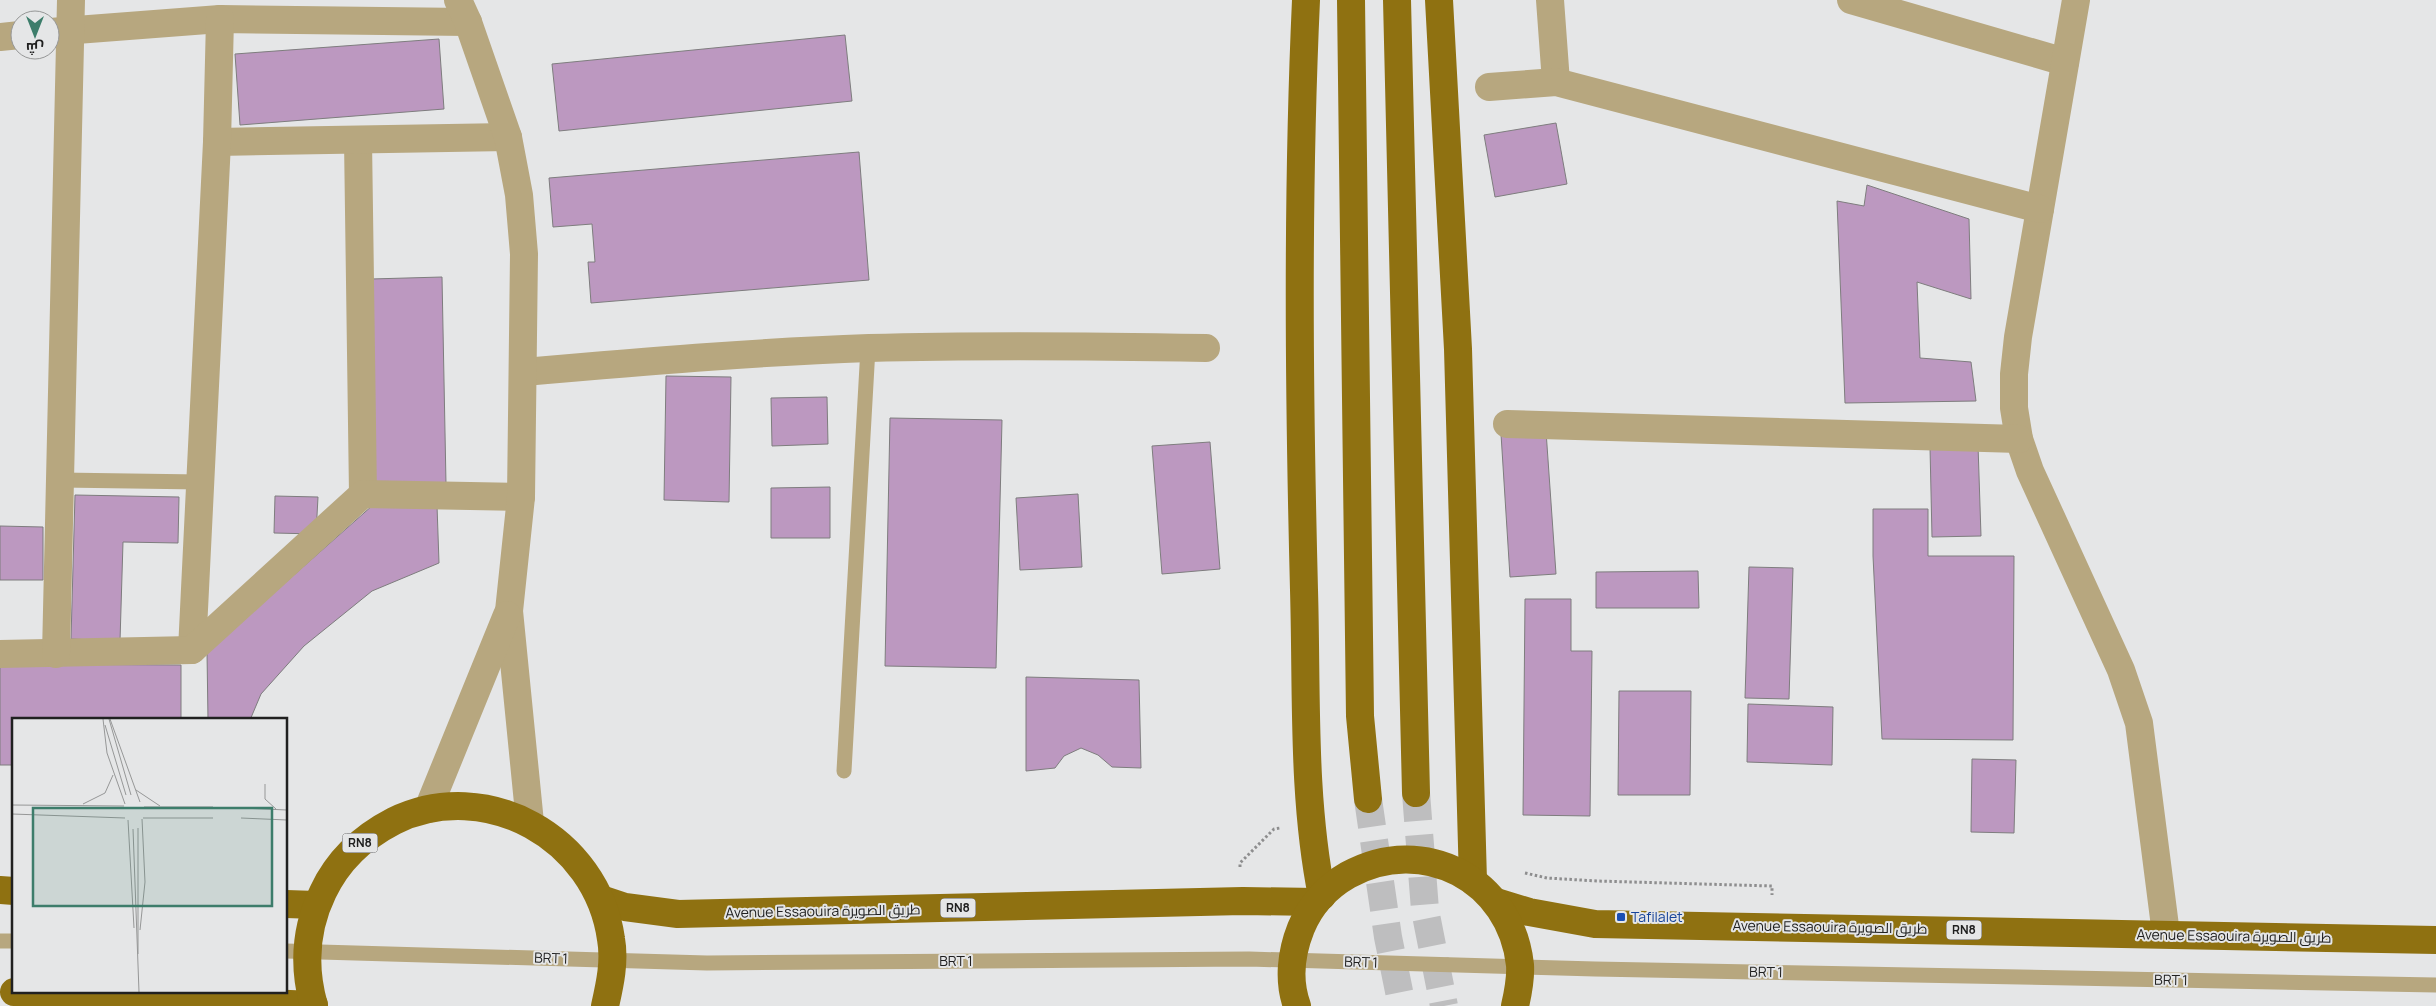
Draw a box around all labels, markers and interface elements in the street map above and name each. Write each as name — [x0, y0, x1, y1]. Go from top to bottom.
north arrow — [10, 10, 60, 60]
text: ش — [26, 39, 44, 58]
inset map — [12, 718, 288, 994]
road number: RN8 — [342, 834, 378, 852]
road number: RN8 — [940, 898, 976, 918]
street label: Avenue Essaouira طريق الصويرة — [725, 899, 921, 922]
place label: Tafilalet — [1631, 907, 1683, 926]
marker: Tafilalet — [1615, 911, 1627, 923]
street label: Avenue Essaouira طريق الصويرة — [1732, 915, 1928, 938]
road number: RN8 — [1946, 920, 1982, 940]
street label: Avenue Essaouira طريق الصويرة — [2136, 924, 2332, 947]
street label: BRT 1 — [534, 947, 568, 968]
street label: BRT 1 — [939, 951, 973, 970]
street label: BRT 1 — [1344, 951, 1378, 972]
street label: BRT 1 — [1749, 962, 1783, 981]
street label: BRT 1 — [2154, 970, 2188, 989]

